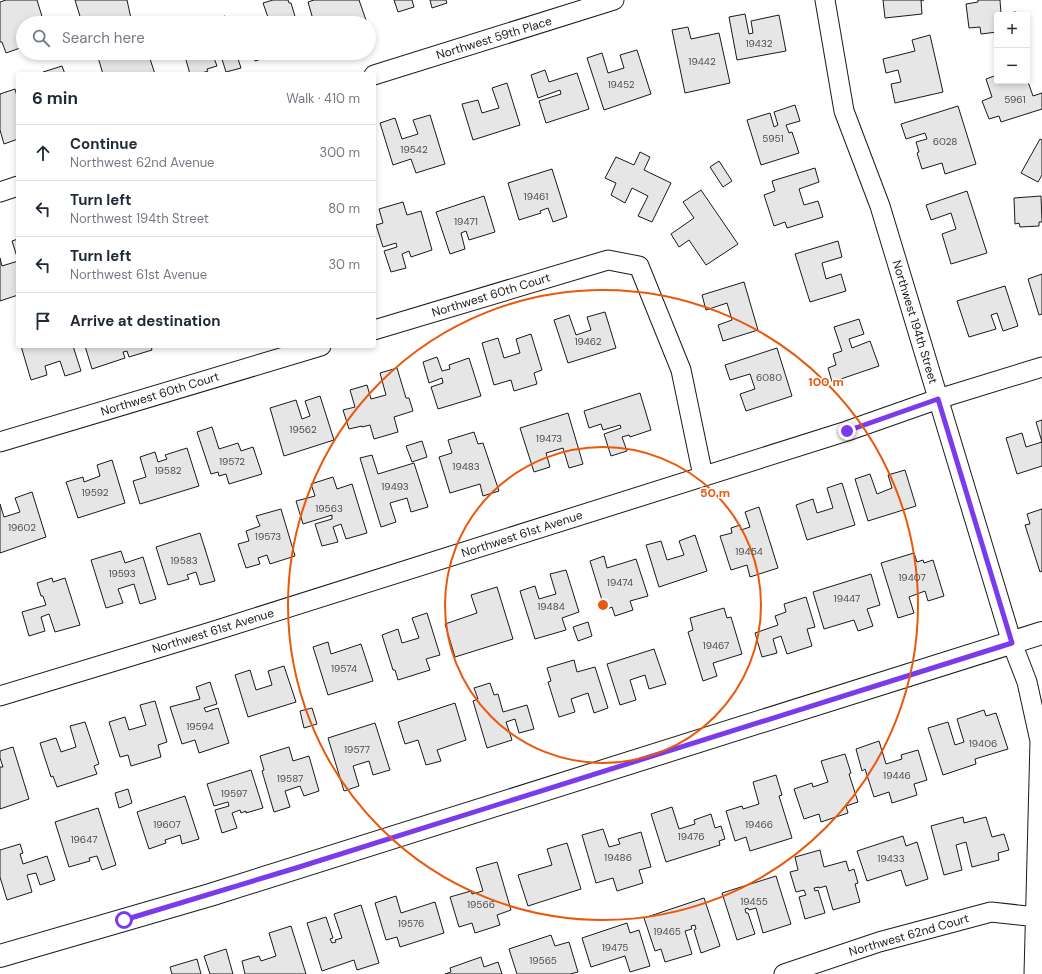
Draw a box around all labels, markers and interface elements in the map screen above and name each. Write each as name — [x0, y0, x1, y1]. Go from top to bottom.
map controls — [994, 12, 1030, 84]
button: + — [994, 12, 1030, 48]
street label: Northwest 59th Place — [434, 13, 554, 63]
search box — [16, 16, 376, 60]
icon: search — [30, 27, 52, 49]
text: Search here — [62, 28, 145, 48]
house number: 19432 — [745, 37, 773, 50]
button: − — [994, 48, 1030, 84]
house number: 19442 — [688, 55, 716, 68]
house number: 19452 — [607, 78, 635, 91]
text: 6 min — [32, 87, 78, 109]
text: Walk · 410 m — [286, 90, 360, 107]
house number: 5961 — [1004, 93, 1026, 106]
house number: 5951 — [762, 132, 784, 145]
text: Continue — [70, 134, 138, 154]
house number: 6028 — [933, 135, 957, 148]
icon: ahead — [32, 142, 54, 164]
house number: 19542 — [400, 143, 428, 156]
text: 300 m — [319, 144, 360, 161]
text: Northwest 62nd Avenue — [70, 154, 214, 171]
text: Turn left — [70, 190, 131, 210]
house number: 19461 — [524, 190, 548, 203]
icon: left — [32, 198, 54, 220]
text: 80 m — [328, 200, 360, 217]
text: Northwest 194th Street — [70, 210, 209, 227]
house number: 19471 — [454, 215, 478, 228]
text: Turn left — [70, 246, 131, 266]
icon: left — [32, 254, 54, 276]
text: 30 m — [328, 256, 360, 273]
street label: Northwest 194th Street — [889, 258, 941, 386]
text: Northwest 61st Avenue — [70, 266, 207, 283]
street label: Northwest 60th Court — [430, 269, 552, 321]
icon: arrive — [32, 310, 54, 332]
text: Arrive at destination — [70, 311, 221, 331]
house number: 19462 — [574, 335, 602, 348]
street label: Northwest 60th Court — [99, 368, 221, 420]
house number: 6080 — [756, 371, 782, 384]
text: 100 m — [808, 374, 844, 390]
route end — [838, 422, 856, 440]
house number: 19562 — [289, 423, 317, 436]
house number: 19473 — [536, 432, 562, 445]
house number: 19572 — [219, 455, 245, 468]
house number: 19483 — [452, 460, 480, 473]
house number: 19582 — [154, 464, 182, 477]
house number: 19493 — [381, 480, 409, 493]
text: 50 m — [700, 485, 730, 501]
house number: 19592 — [81, 486, 109, 499]
house number: 19563 — [315, 502, 343, 515]
street label: Northwest 61st Avenue — [459, 507, 585, 561]
house number: 19602 — [8, 521, 36, 534]
house number: 19573 — [255, 530, 281, 543]
house number: 19454 — [735, 545, 763, 558]
house number: 19583 — [170, 554, 198, 567]
house number: 19593 — [108, 567, 136, 580]
house number: 19407 — [898, 571, 926, 584]
house number: 19474 — [607, 576, 633, 589]
house number: 19447 — [834, 592, 860, 605]
centre of rings — [596, 598, 610, 612]
house number: 19484 — [537, 600, 565, 613]
street label: Northwest 61st Avenue — [150, 605, 276, 657]
house number: 19467 — [703, 639, 729, 652]
house number: 19574 — [331, 662, 357, 675]
house number: 19594 — [186, 720, 214, 733]
house number: 19406 — [969, 737, 997, 750]
house number: 19577 — [344, 743, 370, 756]
house number: 19446 — [883, 769, 911, 782]
house number: 19587 — [277, 772, 303, 785]
house number: 19597 — [221, 787, 247, 800]
house number: 19607 — [153, 818, 181, 831]
house number: 19466 — [745, 818, 773, 831]
house number: 19476 — [678, 830, 704, 843]
house number: 19647 — [70, 833, 98, 846]
house number: 19486 — [604, 851, 632, 864]
house number: 19433 — [877, 852, 905, 865]
house number: 19455 — [740, 895, 768, 908]
house number: 19566 — [467, 898, 495, 911]
street label: Northwest 62nd Court — [847, 910, 971, 960]
route start — [115, 911, 133, 929]
house number: 19576 — [398, 917, 424, 930]
house number: 19465 — [653, 925, 681, 938]
house number: 19475 — [602, 941, 628, 954]
house number: 19565 — [529, 954, 557, 967]

